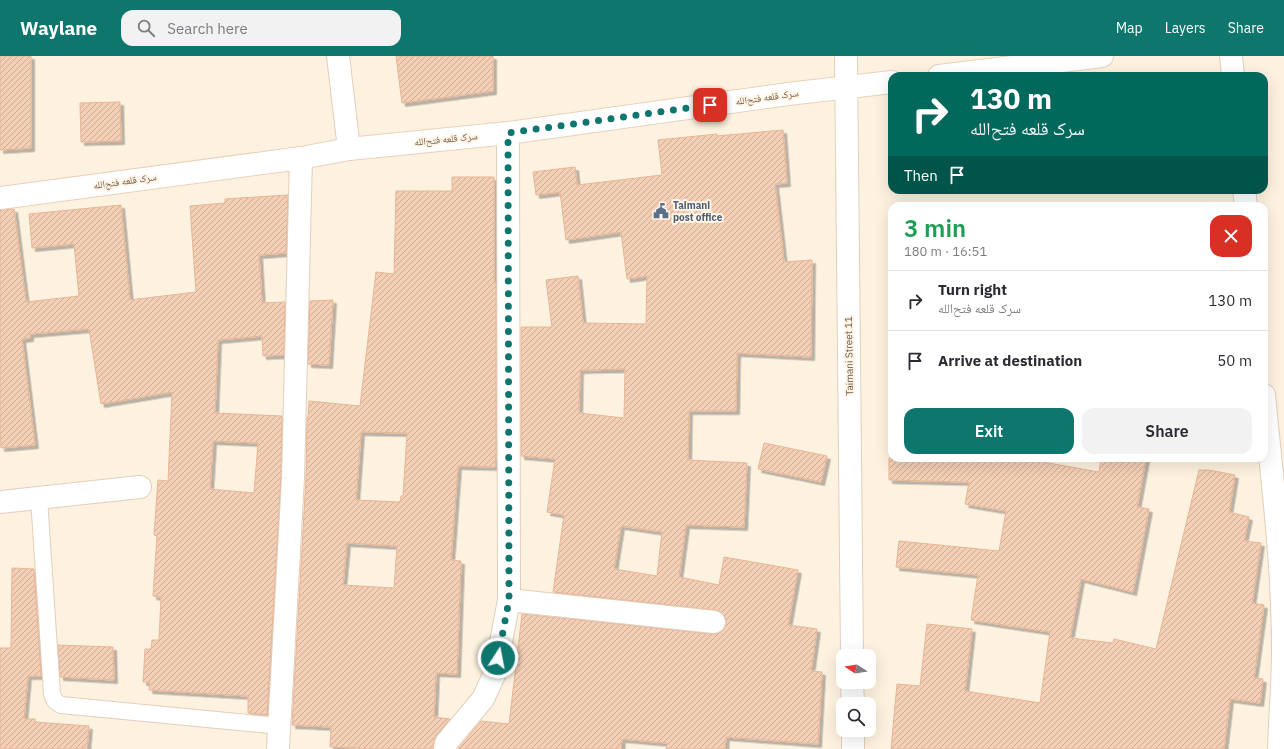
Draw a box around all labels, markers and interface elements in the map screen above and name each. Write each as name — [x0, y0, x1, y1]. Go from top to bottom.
search box — [121, 10, 401, 46]
text: Waylane — [20, 16, 97, 40]
icon: search — [135, 17, 157, 39]
text: Search here — [167, 19, 248, 38]
text: Map — [1116, 19, 1143, 37]
text: Layers — [1165, 19, 1206, 37]
text: Share — [1228, 19, 1264, 37]
text: 130 m — [970, 80, 1052, 117]
street label: سرک قلعه فتح‌الله — [734, 86, 800, 108]
pin — [693, 88, 727, 122]
icon: right — [904, 88, 956, 140]
icon: arrive — [699, 94, 721, 116]
text: سرک قلعه فتح‌الله — [970, 117, 1085, 140]
street label: سرک قلعه فتح‌الله — [414, 129, 479, 149]
icon: arrive — [946, 164, 968, 186]
text: Then — [904, 166, 938, 185]
street label: سرک قلعه فتح‌الله — [92, 170, 158, 192]
place label: Taimani post office — [673, 199, 723, 224]
public building icon: Taimani post office — [652, 202, 670, 220]
text: 3 min — [904, 212, 966, 244]
button: close — [1210, 215, 1252, 257]
text: 180 m · 16:51 — [904, 243, 987, 260]
text: Turn right — [938, 280, 1007, 299]
icon: right — [904, 290, 926, 312]
text: 130 m — [1208, 291, 1252, 310]
text: سرک قلعه فتح‌الله — [938, 300, 1021, 317]
street label: Taimani Street 11 — [842, 316, 856, 396]
icon: arrive — [904, 350, 926, 372]
text: Arrive at destination — [938, 351, 1082, 370]
text: 50 m — [1217, 351, 1252, 370]
button: Exit — [904, 408, 1074, 454]
button: Share — [1082, 408, 1252, 454]
position arrow — [477, 637, 519, 679]
north arrow — [836, 649, 876, 689]
map controls — [836, 649, 876, 737]
button: search — [836, 697, 876, 737]

